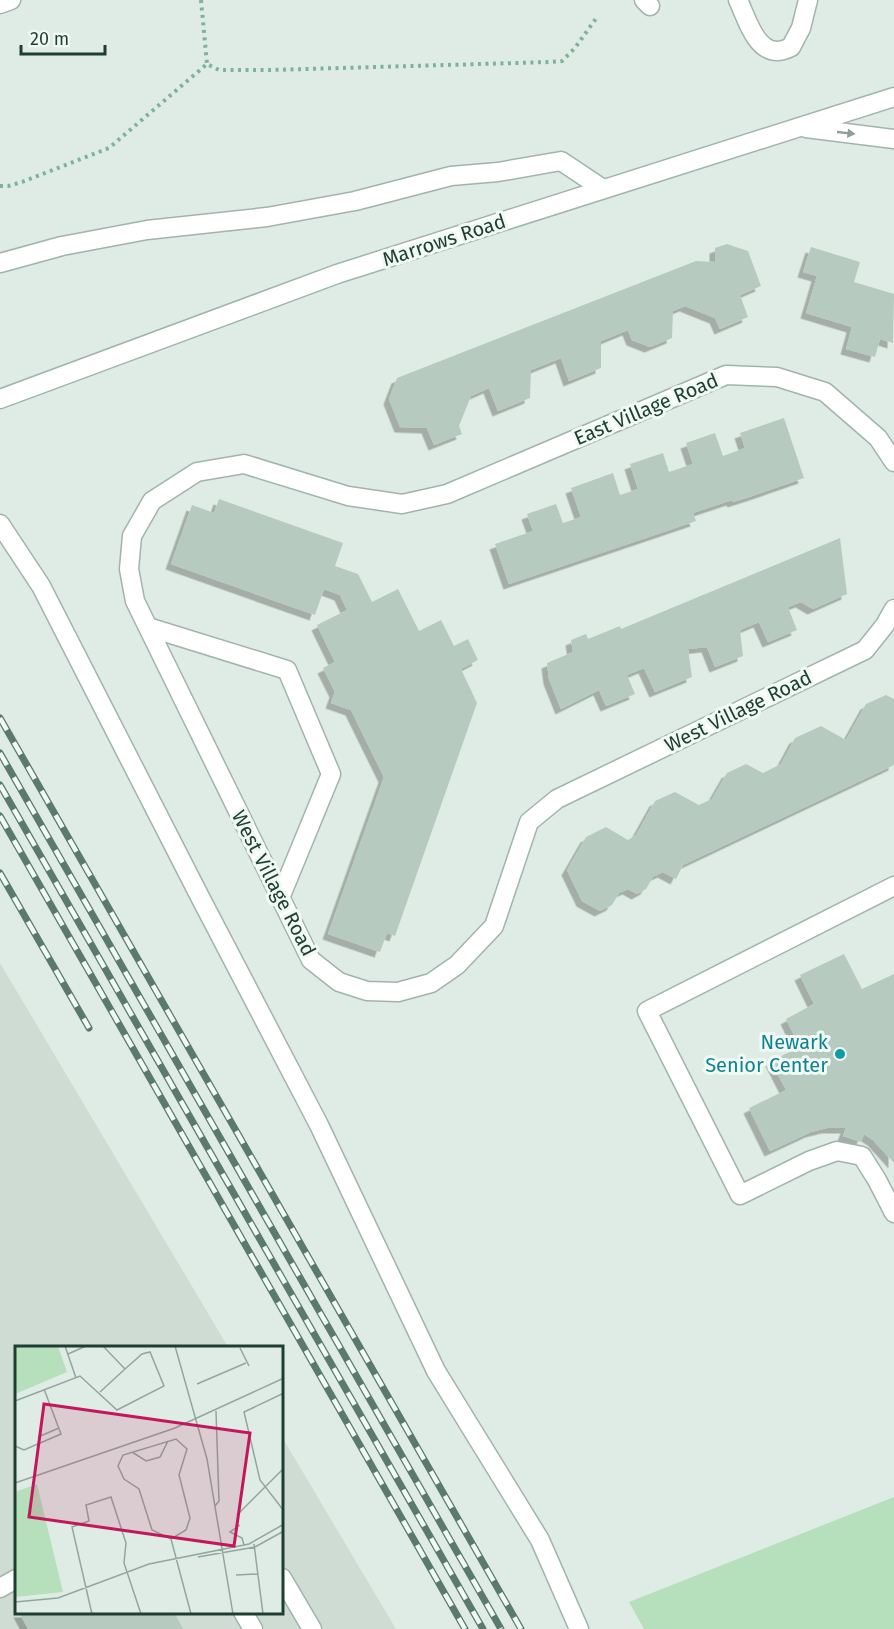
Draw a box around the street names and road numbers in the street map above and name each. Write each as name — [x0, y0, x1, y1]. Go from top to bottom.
street label: Marrows Road — [379, 209, 509, 271]
street label: East Village Road — [570, 368, 722, 450]
street label: West Village Road — [661, 665, 815, 757]
street label: West Village Road — [227, 806, 321, 960]

